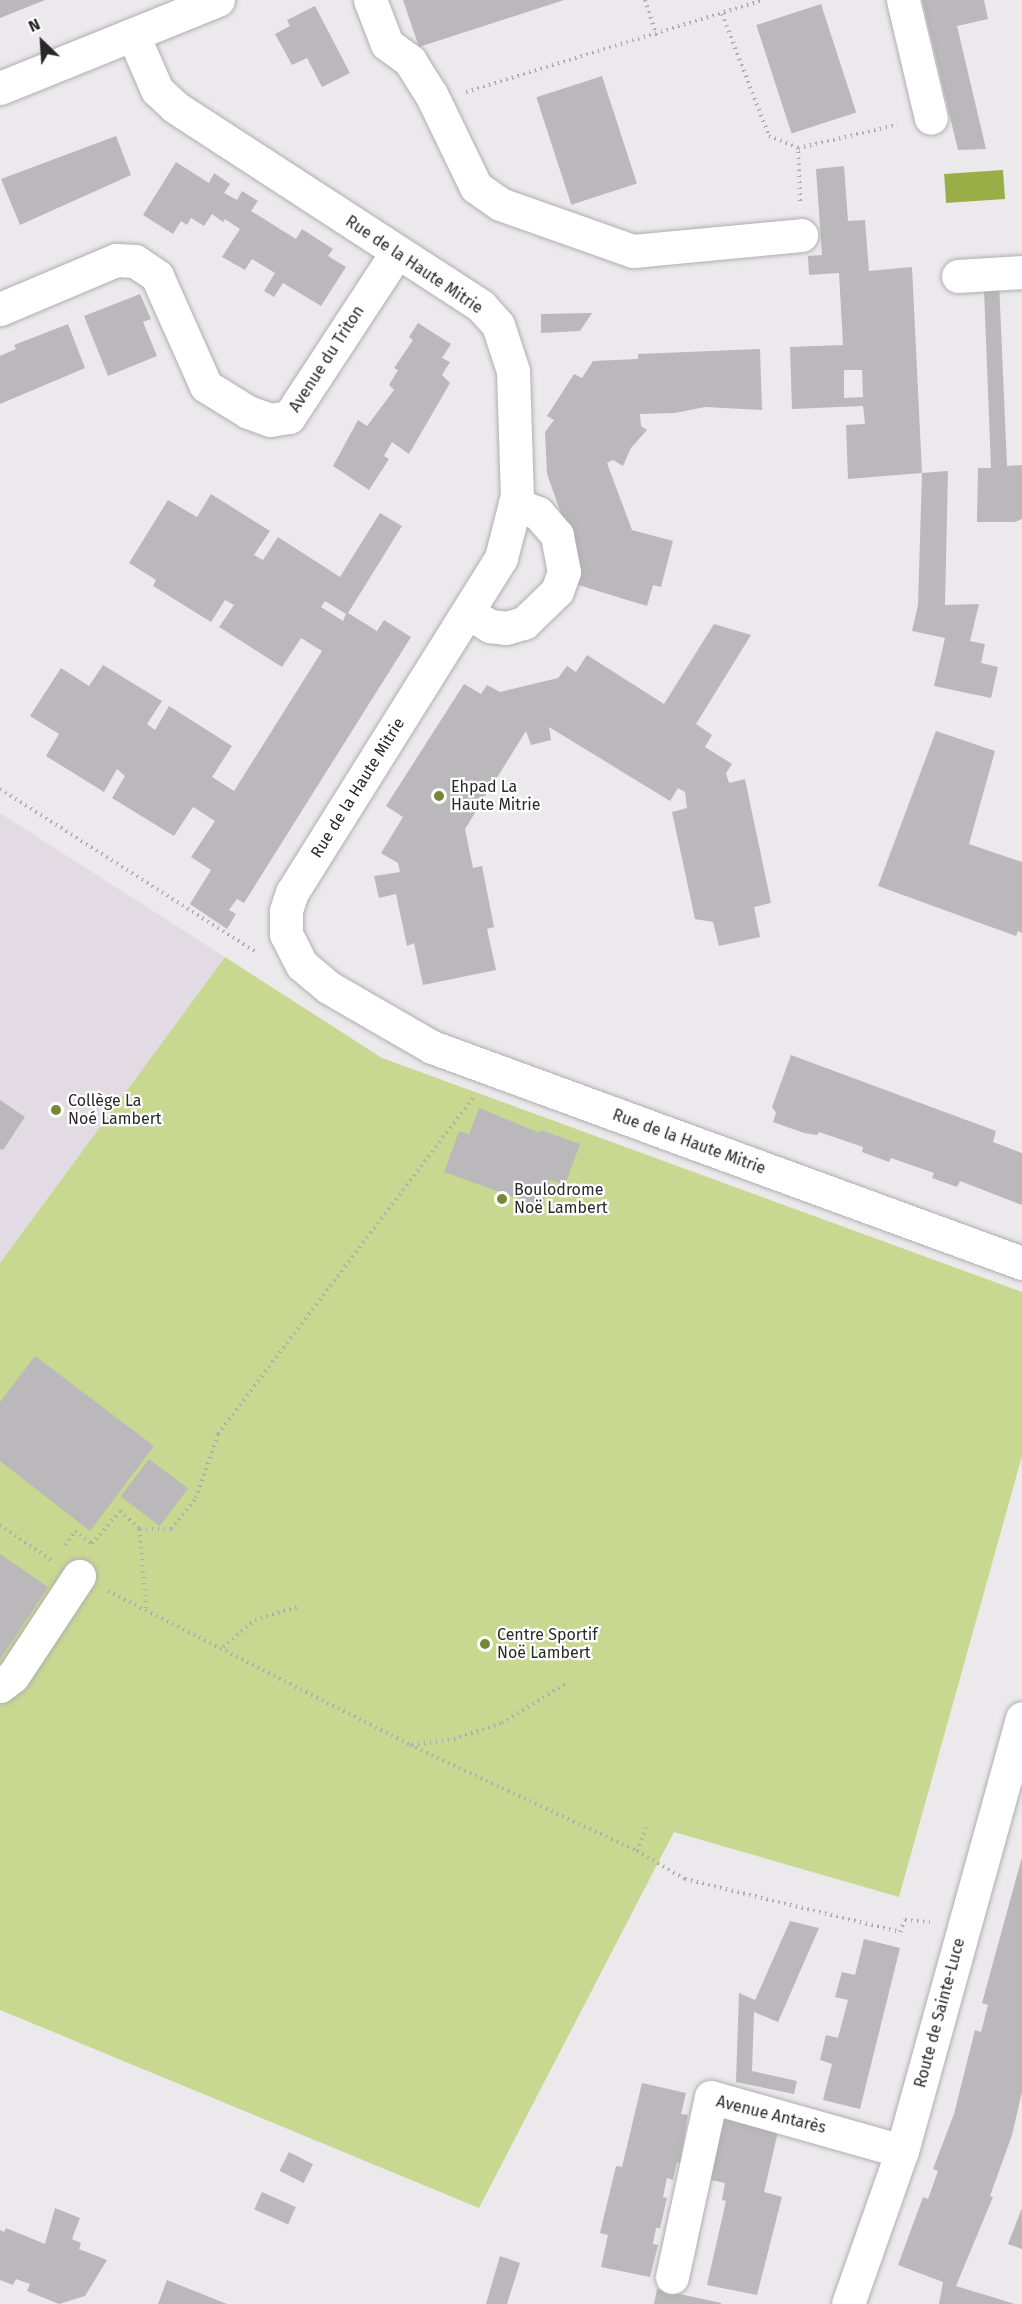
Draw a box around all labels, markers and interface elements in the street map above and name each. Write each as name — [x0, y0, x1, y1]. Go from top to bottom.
north arrow — [12, 12, 72, 72]
text: N — [25, 14, 43, 36]
street label: Rue de la Haute Mitrie — [342, 212, 486, 318]
street label: Avenue du Triton — [285, 302, 369, 416]
street label: Rue de la Haute Mitrie — [307, 714, 409, 862]
place label: Ehpad La Haute Mitrie — [451, 777, 541, 815]
marker: Ehpad La Haute Mitrie — [432, 789, 446, 803]
place label: Collège La Noé Lambert — [68, 1091, 162, 1129]
marker: Collège La Noé Lambert — [49, 1103, 63, 1117]
street label: Rue de la Haute Mitrie — [610, 1105, 768, 1179]
place label: Boulodrome Noë Lambert — [514, 1180, 608, 1218]
marker: Boulodrome Noë Lambert — [495, 1192, 509, 1206]
place label: Centre Sportif Noë Lambert — [497, 1625, 598, 1663]
marker: Centre Sportif Noë Lambert — [478, 1637, 492, 1651]
street label: Route de Sainte-Luce — [911, 1936, 969, 2090]
street label: Avenue Antarès — [714, 2092, 828, 2138]

